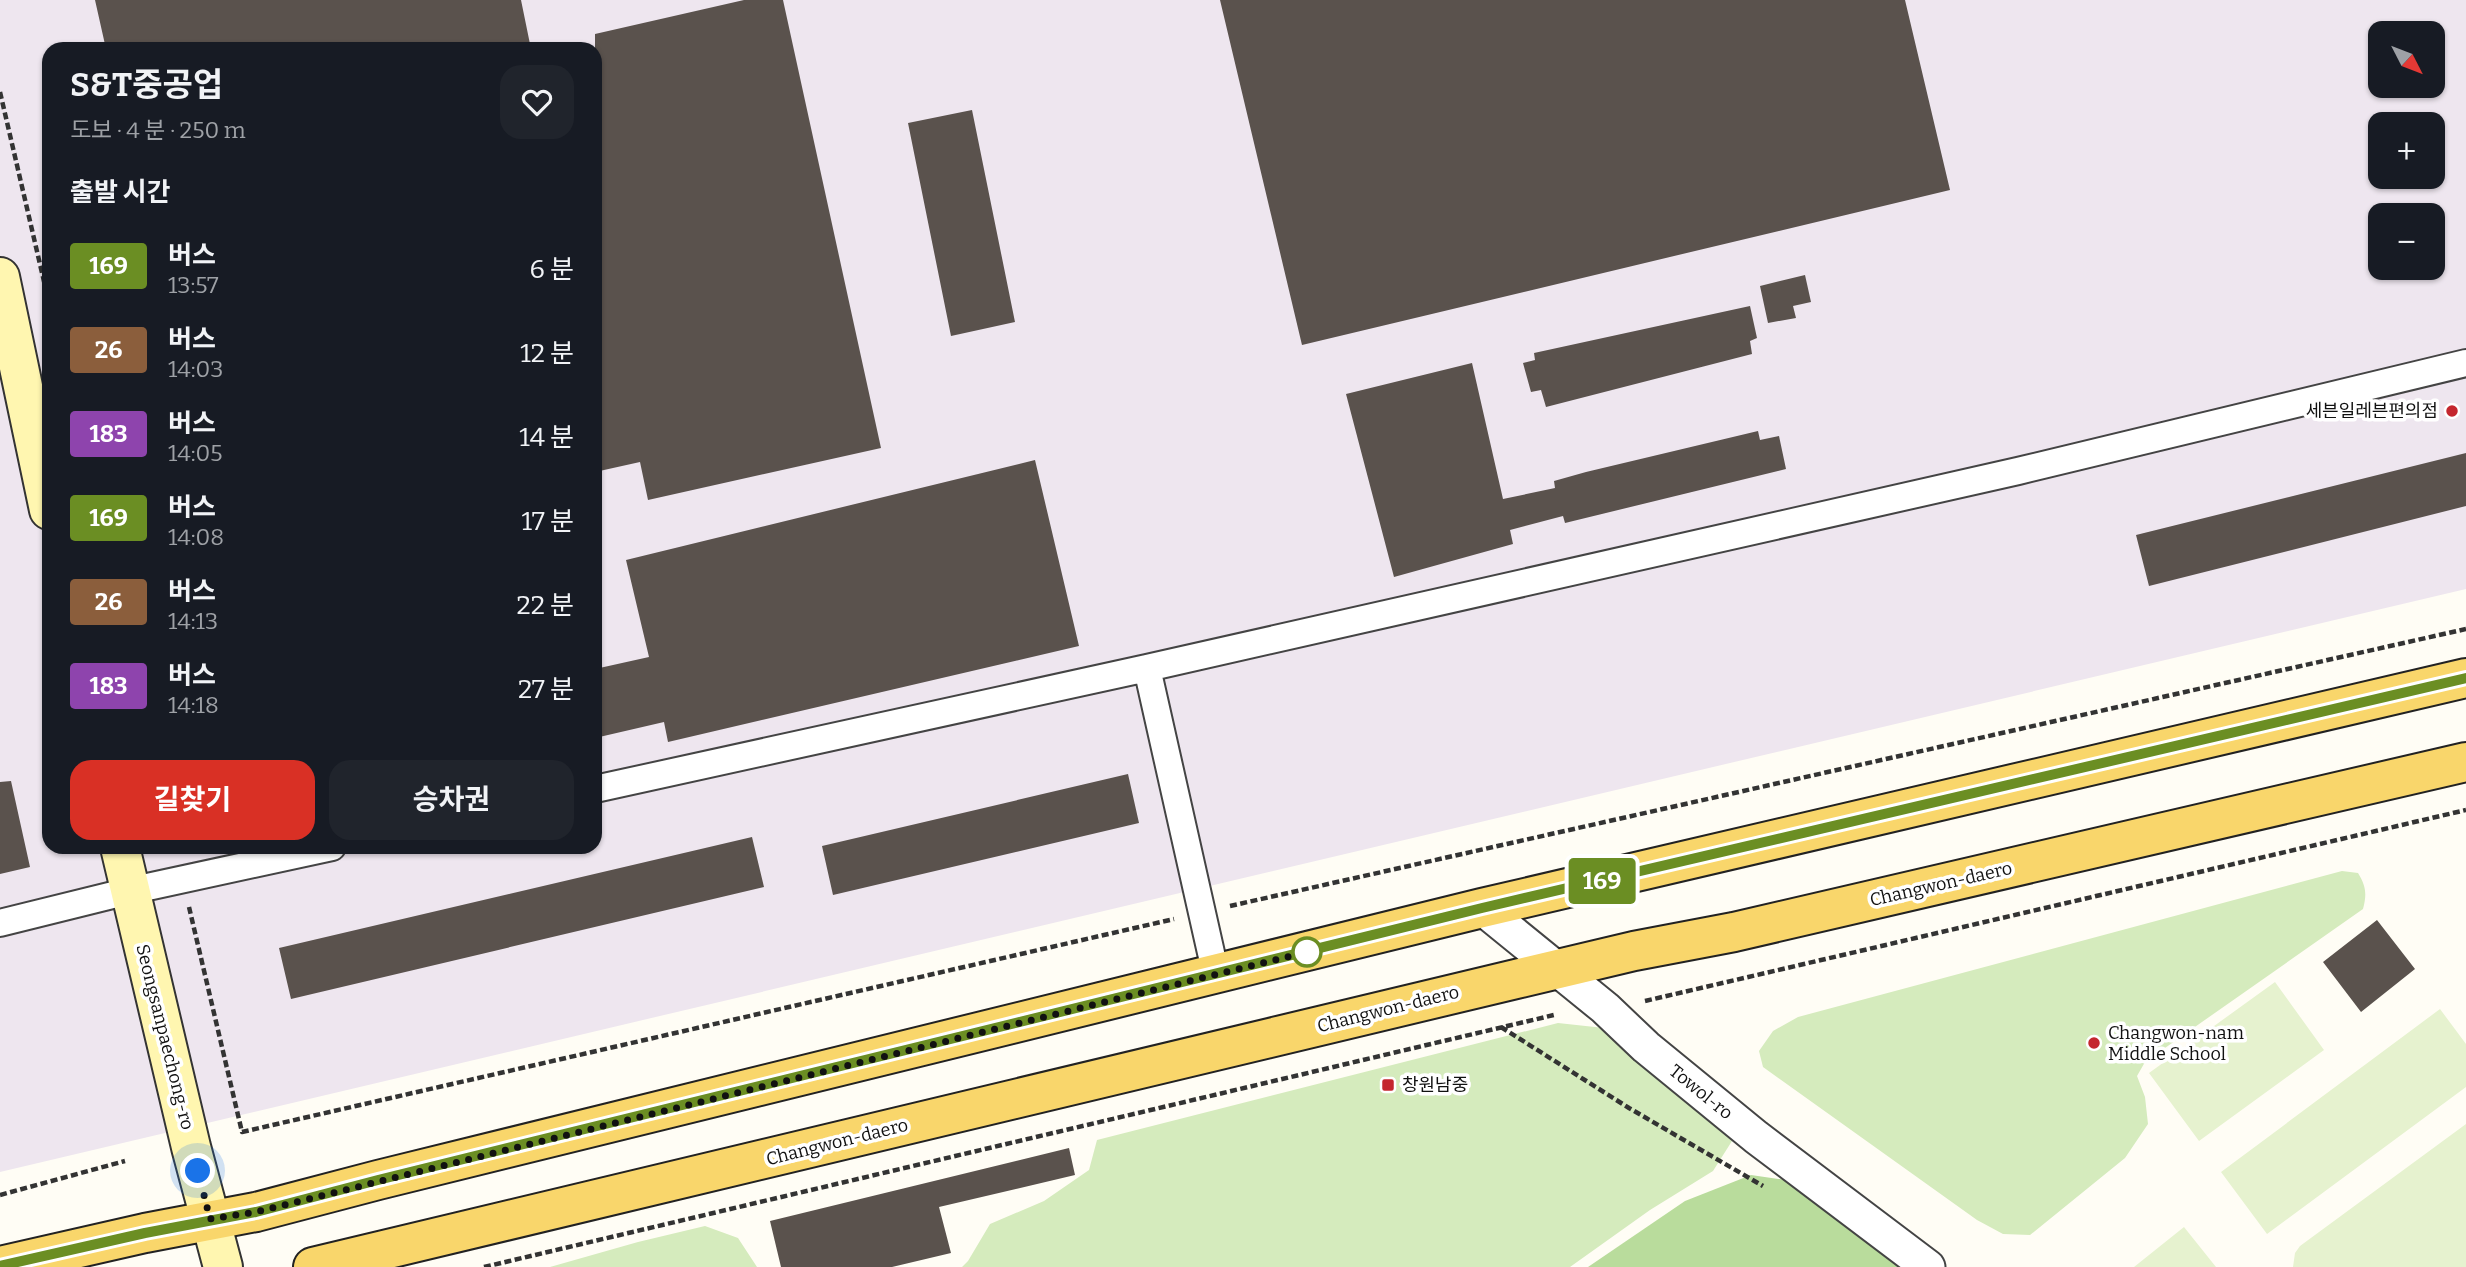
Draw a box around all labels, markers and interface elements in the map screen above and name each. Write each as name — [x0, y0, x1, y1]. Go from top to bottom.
north arrow — [2368, 21, 2445, 98]
map controls — [2368, 21, 2445, 280]
text: S&T중공업 — [70, 65, 223, 105]
button: heart — [500, 65, 574, 139]
button: + — [2368, 112, 2445, 189]
text: 도보 · 4 분 · 250 m — [70, 116, 246, 144]
text: 출발 시간 — [70, 177, 170, 208]
button: − — [2368, 203, 2445, 280]
text: 버스 — [168, 240, 216, 271]
text: 169 — [89, 252, 128, 280]
text: 6 분 — [530, 254, 574, 285]
text: 13:57 — [168, 271, 219, 299]
text: 버스 — [168, 324, 216, 355]
text: 26 — [95, 336, 122, 364]
text: 12 분 — [520, 338, 574, 369]
text: 14:03 — [168, 355, 223, 383]
place label: 세븐일레븐편의점 — [2306, 400, 2438, 422]
marker: 세븐일레븐편의점 — [2444, 403, 2460, 419]
text: 버스 — [168, 408, 216, 439]
text: 183 — [89, 420, 128, 448]
text: 14 분 — [519, 422, 574, 453]
text: 14:05 — [168, 439, 223, 467]
text: 버스 — [168, 492, 216, 523]
text: 169 — [89, 504, 128, 532]
text: 17 분 — [522, 506, 574, 537]
text: 14:08 — [168, 523, 224, 551]
text: 버스 — [168, 576, 216, 607]
text: 26 — [95, 588, 122, 616]
text: 22 분 — [517, 590, 574, 621]
text: 14:13 — [168, 607, 218, 635]
text: 버스 — [168, 660, 216, 691]
text: 183 — [89, 672, 128, 700]
text: 27 분 — [518, 674, 574, 705]
text: 14:18 — [168, 691, 219, 719]
button: 길찾기 — [70, 760, 315, 840]
button: 승차권 — [329, 760, 574, 840]
street label: Changwon-daero — [1868, 857, 2014, 911]
line badge: 169 — [1562, 858, 1642, 904]
text: 169 — [1583, 867, 1621, 895]
unlabelled marker — [1292, 937, 1322, 967]
street label: Seongsanpaechong-ro — [131, 942, 199, 1132]
street label: Changwon-daero — [1315, 981, 1461, 1037]
place label: Changwon-nam Middle School — [2108, 1022, 2244, 1065]
marker: Changwon-nam Middle School — [2086, 1035, 2102, 1051]
street label: Towol-ro — [1665, 1060, 1737, 1124]
place label: 창원남중 — [1402, 1074, 1468, 1096]
marker: 창원남중 — [1380, 1077, 1396, 1093]
street label: Changwon-daero — [764, 1114, 910, 1170]
your location — [180, 1153, 215, 1188]

